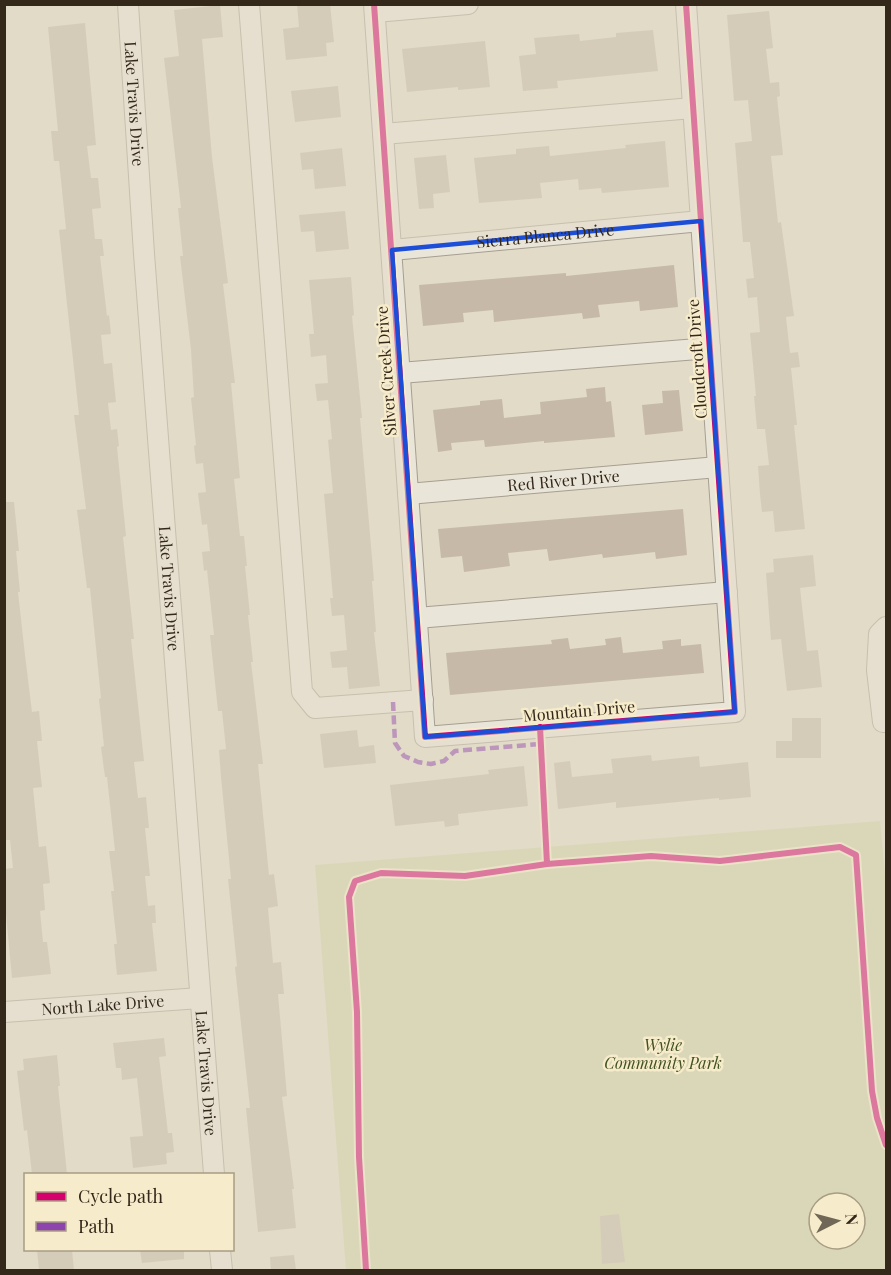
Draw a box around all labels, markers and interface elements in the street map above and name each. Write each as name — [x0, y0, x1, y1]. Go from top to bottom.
street label: Lake Travis Drive — [120, 41, 149, 167]
street label: Sierra Blanca Drive — [476, 218, 615, 252]
street label: Cloudcroft Drive — [682, 298, 711, 420]
street label: Silver Creek Drive — [370, 305, 401, 437]
street label: Red River Drive — [506, 465, 620, 495]
street label: Lake Travis Drive — [155, 525, 185, 652]
street label: Mountain Drive — [522, 695, 636, 726]
street label: North Lake Drive — [41, 990, 165, 1019]
street label: Lake Travis Drive — [192, 1010, 222, 1136]
park label: Wylie Community Park — [604, 1034, 722, 1073]
legend — [24, 1173, 234, 1251]
text: Cycle path — [78, 1184, 163, 1208]
north arrow — [807, 1191, 867, 1251]
text: N — [841, 1213, 864, 1227]
text: Path — [78, 1214, 115, 1238]

